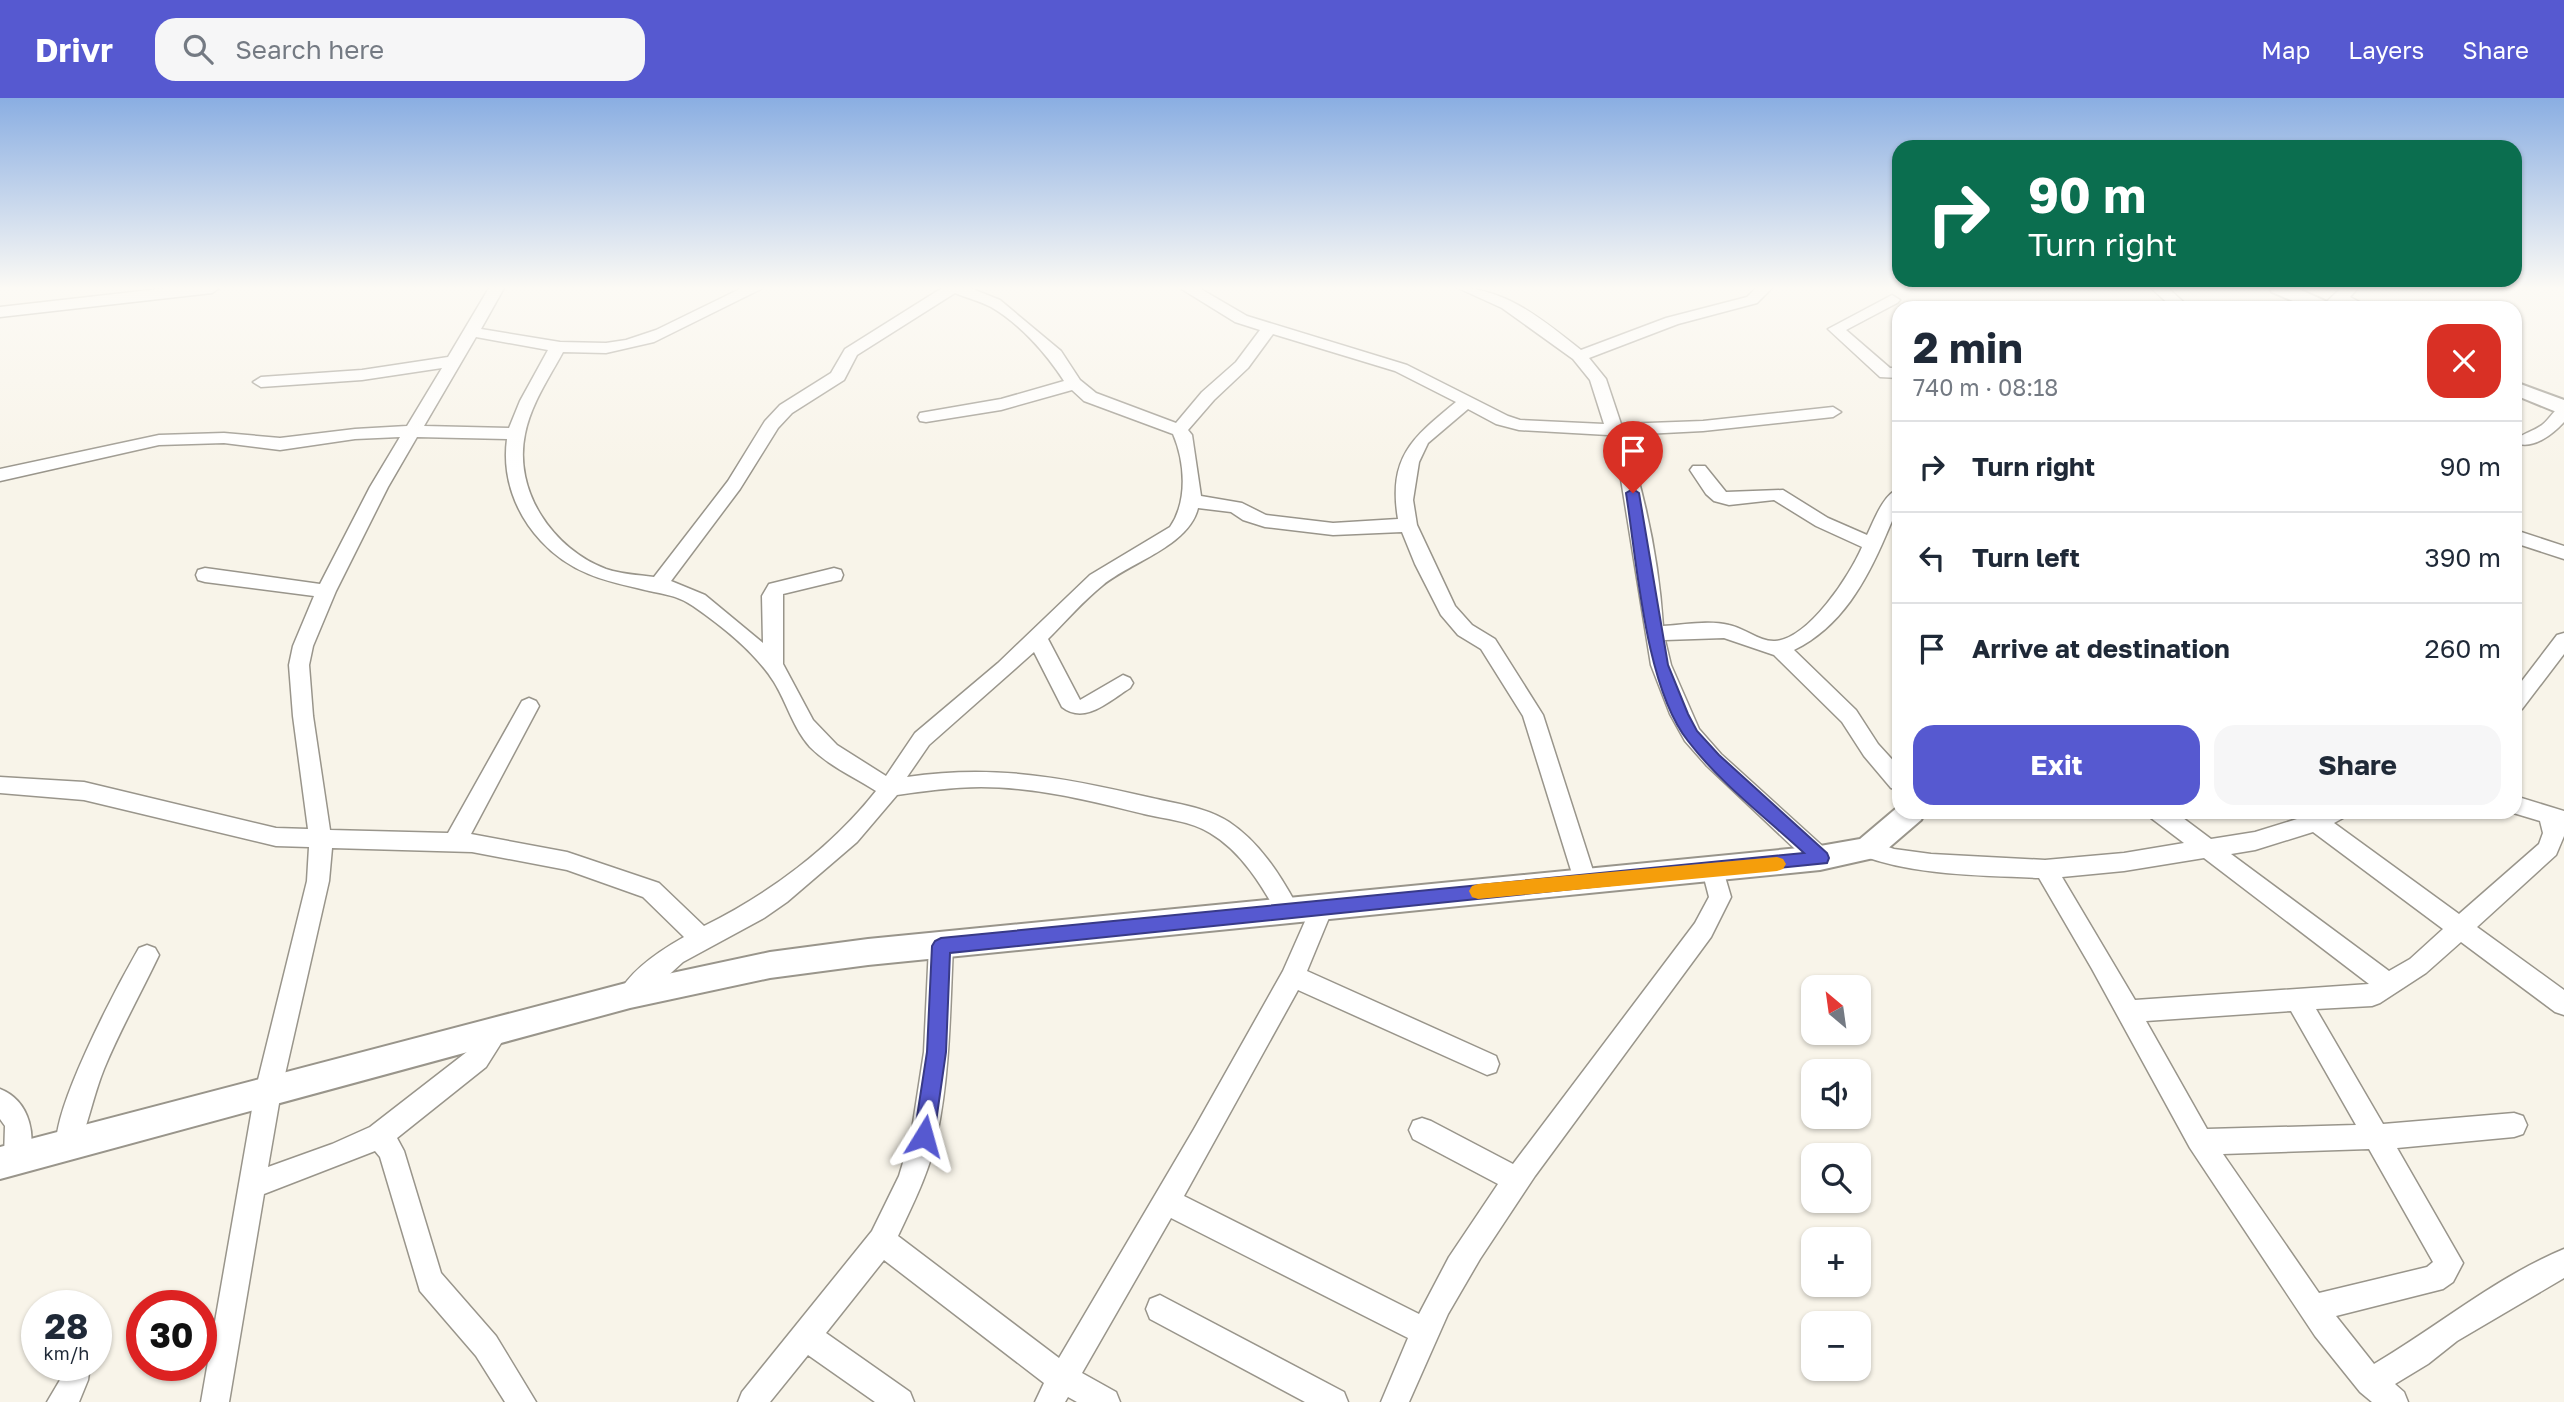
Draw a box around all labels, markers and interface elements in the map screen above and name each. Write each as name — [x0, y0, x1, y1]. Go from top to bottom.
search box — [155, 18, 645, 81]
text: Drivr — [35, 30, 113, 69]
icon: search — [179, 30, 217, 68]
text: Search here — [235, 34, 384, 65]
text: Map — [2261, 35, 2310, 64]
text: Layers — [2348, 35, 2424, 64]
text: Share — [2462, 35, 2529, 64]
text: 90 m — [2028, 165, 2146, 224]
icon: right — [1913, 168, 2004, 259]
text: Turn right — [2028, 225, 2177, 263]
text: 2 min — [1913, 322, 2023, 372]
button: close — [2427, 324, 2501, 398]
text: 740 m · 08:18 — [1913, 373, 2058, 401]
pin — [1603, 421, 1663, 493]
icon: arrive — [1614, 432, 1652, 470]
icon: right — [1913, 448, 1951, 486]
text: Turn right — [1972, 451, 2095, 482]
text: 90 m — [2440, 451, 2501, 482]
icon: left — [1913, 539, 1951, 577]
text: Turn left — [1972, 542, 2080, 573]
text: 390 m — [2424, 542, 2501, 573]
icon: arrive — [1913, 630, 1951, 668]
text: Arrive at destination — [1972, 633, 2230, 664]
text: 260 m — [2425, 633, 2501, 664]
button: Exit — [1913, 725, 2200, 805]
button: Share — [2214, 725, 2501, 805]
north arrow — [1801, 975, 1871, 1045]
map controls — [1801, 975, 1871, 1381]
button: sound — [1801, 1059, 1871, 1129]
position arrow — [887, 1099, 961, 1173]
button: search — [1801, 1143, 1871, 1213]
button: + — [1801, 1227, 1871, 1297]
speed limit sign: 30 — [126, 1290, 217, 1381]
text: 28 — [45, 1305, 88, 1347]
button: − — [1801, 1311, 1871, 1381]
text: km/h — [44, 1342, 89, 1364]

